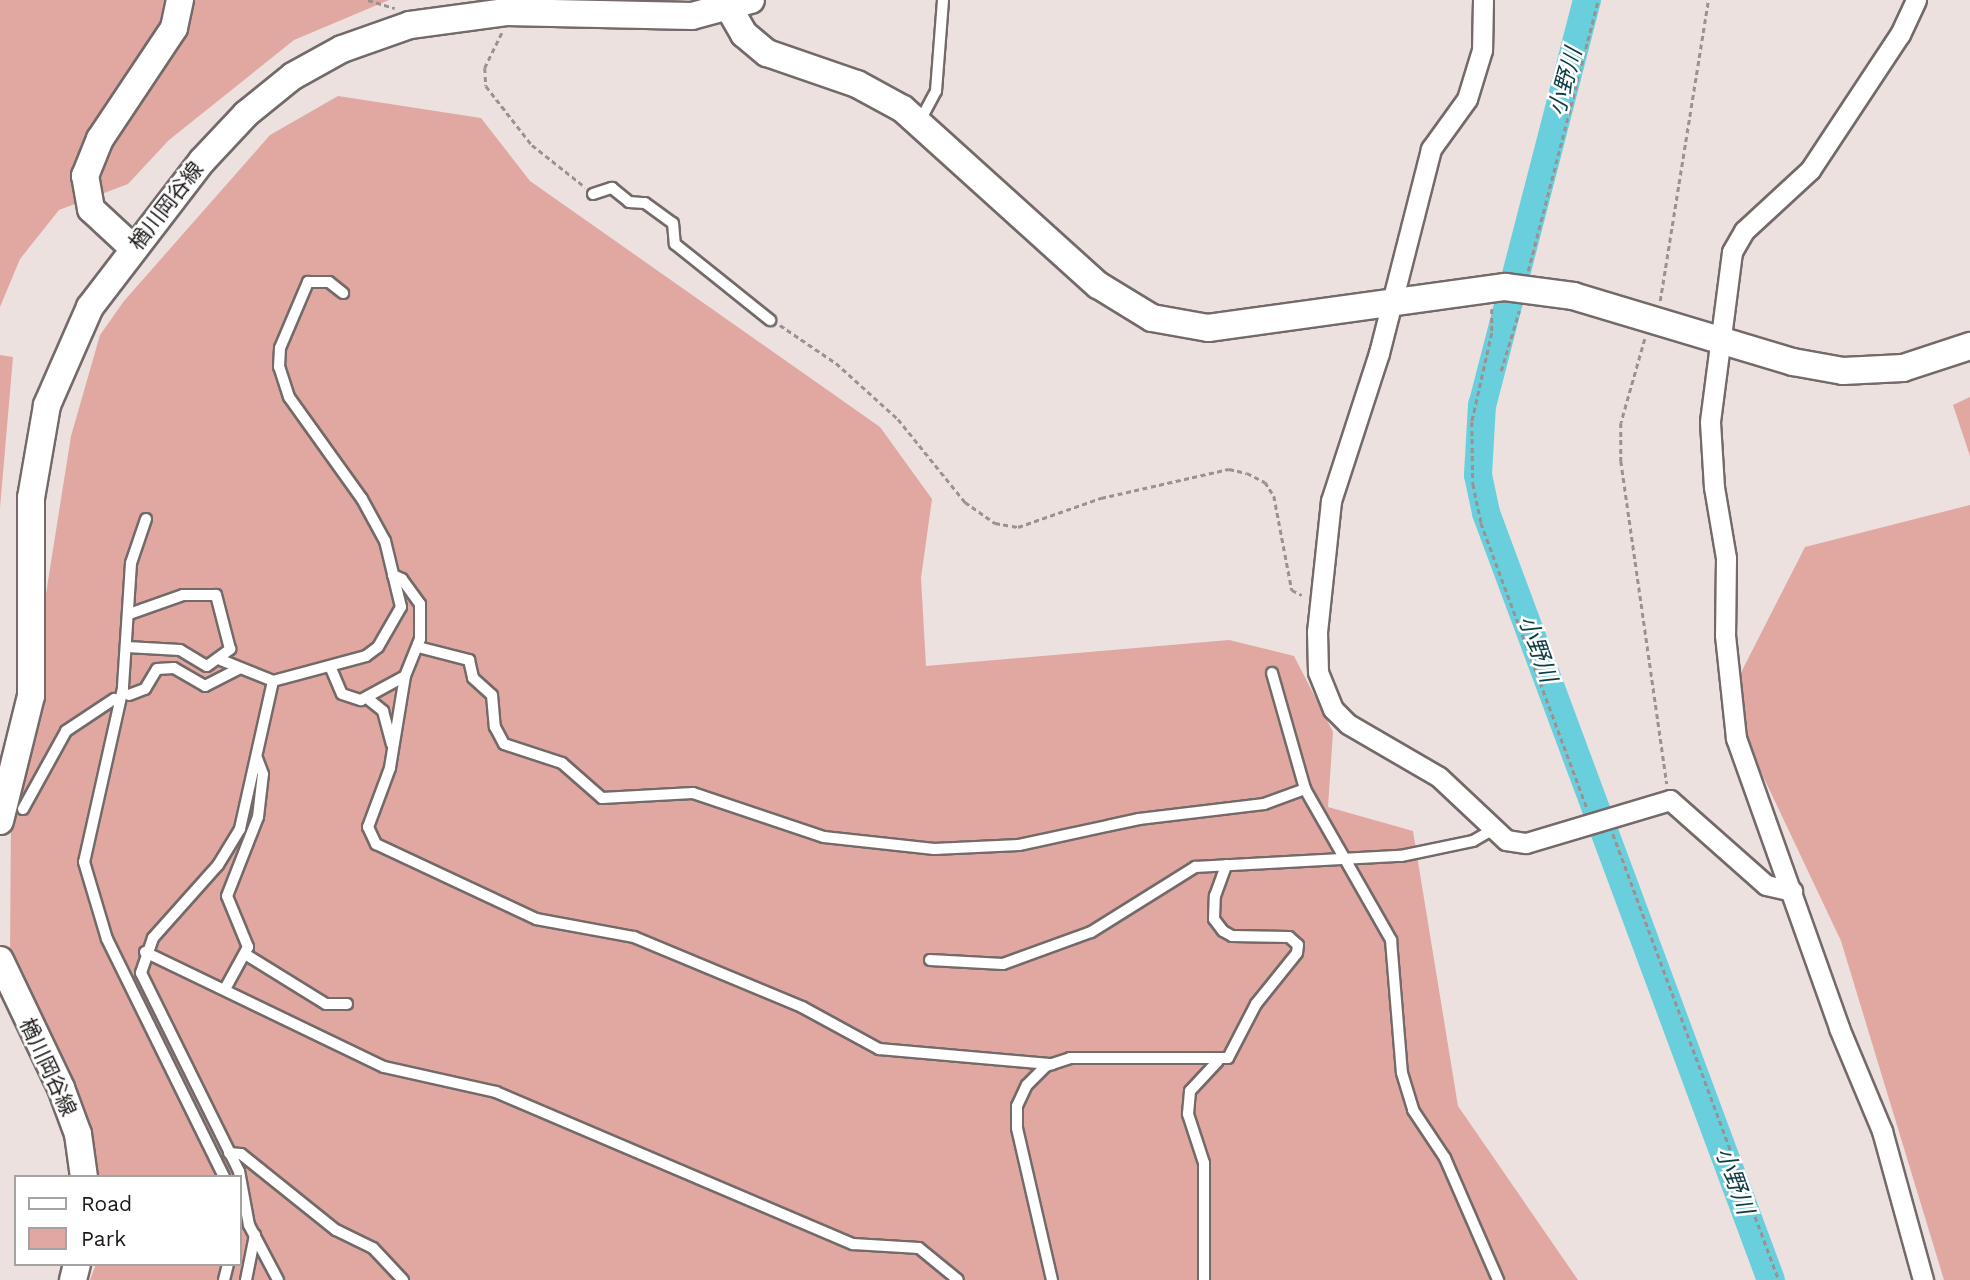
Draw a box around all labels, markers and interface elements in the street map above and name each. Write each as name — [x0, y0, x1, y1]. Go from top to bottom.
water label: 小野川 — [1544, 45, 1588, 119]
street label: 楢川岡谷線 — [124, 157, 208, 255]
water label: 小野川 — [1512, 612, 1562, 686]
street label: 楢川岡谷線 — [14, 1014, 82, 1120]
water label: 小野川 — [1709, 1144, 1759, 1218]
legend — [14, 1175, 242, 1266]
text: Road — [81, 1191, 132, 1216]
text: Park — [81, 1226, 126, 1251]

